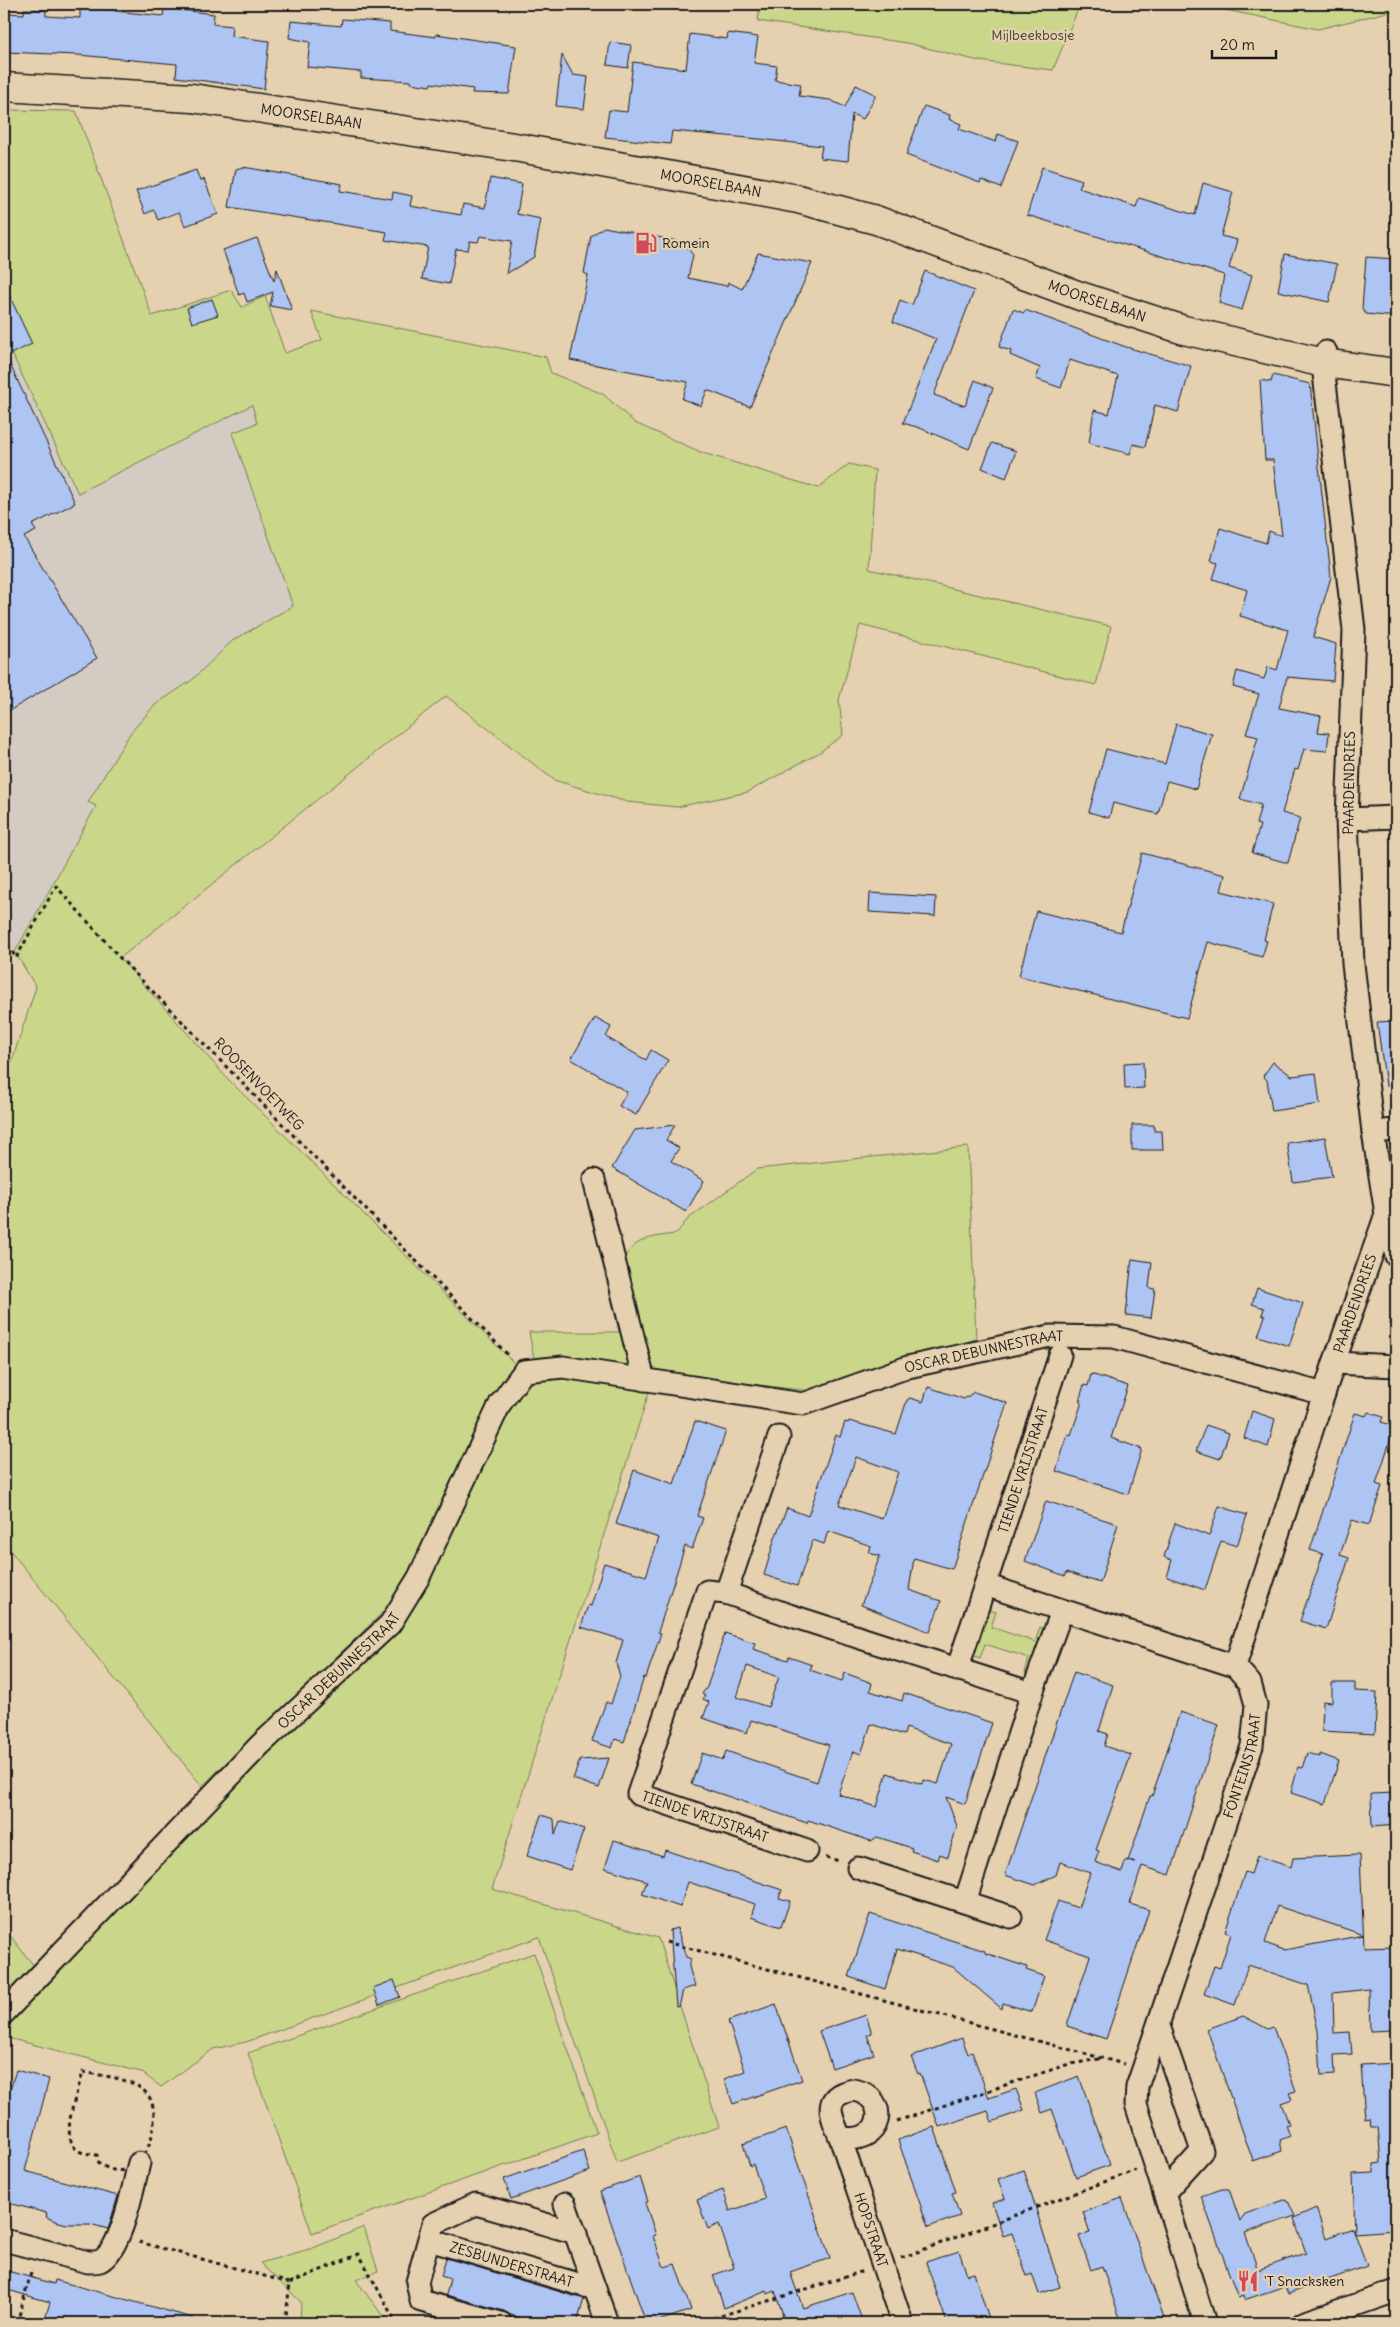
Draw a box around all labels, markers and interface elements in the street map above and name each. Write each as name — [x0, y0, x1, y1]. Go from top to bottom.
park label: Mijlbeekbosje — [991, 26, 1075, 44]
scale bar — [1212, 28, 1276, 60]
text: 20 m — [1220, 35, 1255, 54]
street label: MOORSELBAAN — [259, 100, 363, 133]
street label: MOORSELBAAN — [659, 165, 763, 201]
fuel station icon: Romein — [633, 230, 659, 256]
place label: Romein — [662, 234, 710, 252]
street label: MOORSELBAAN — [1045, 276, 1148, 326]
street label: PAARDENDRIES — [1339, 731, 1359, 835]
street label: ROOSENVOETWEG — [210, 1034, 308, 1134]
street label: PAARDENDRIES — [1329, 1251, 1380, 1355]
street label: OSCAR DEBUNNESTRAAT — [902, 1327, 1063, 1377]
street label: TIENDE VRIJSTRAAT — [994, 1404, 1052, 1536]
street label: OSCAR DEBUNNESTRAAT — [274, 1609, 404, 1733]
street label: FONTEINSTRAAT — [1219, 1713, 1264, 1821]
street label: TIENDE VRIJSTRAAT — [639, 1787, 771, 1846]
street label: HOPSTRAAT — [850, 2190, 892, 2270]
street label: ZESBUNDERSTRAAT — [448, 2238, 575, 2291]
restaurant icon: 'T Snacksken — [1235, 2268, 1261, 2294]
place label: 'T Snacksken — [1264, 2272, 1344, 2290]

